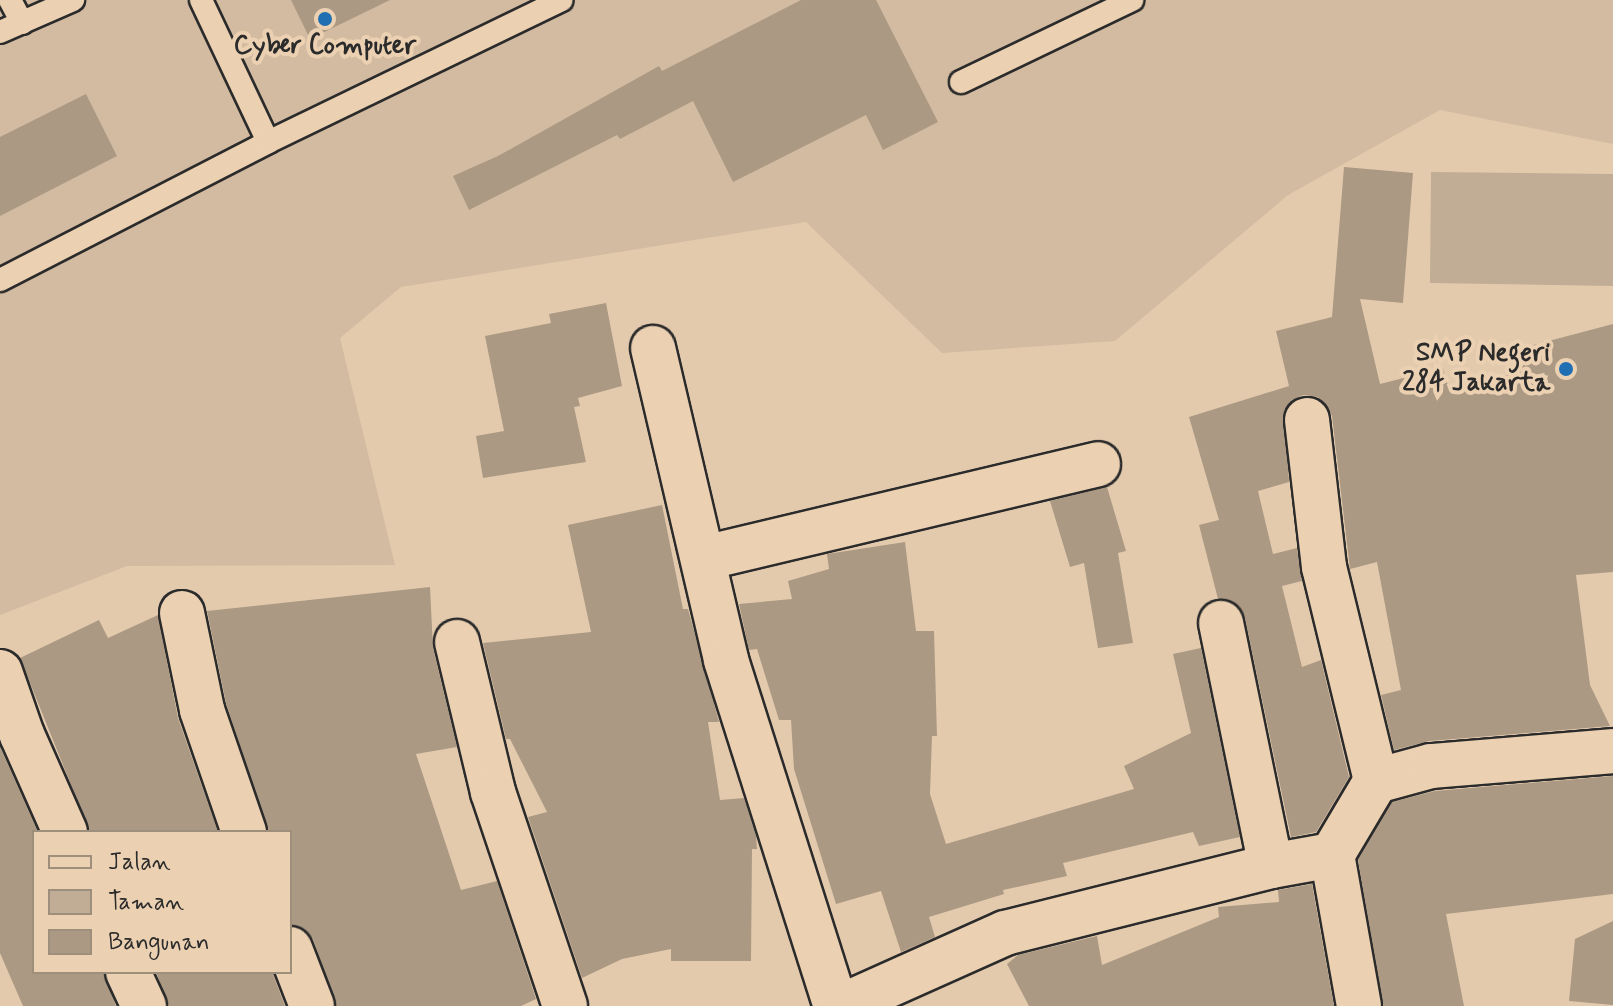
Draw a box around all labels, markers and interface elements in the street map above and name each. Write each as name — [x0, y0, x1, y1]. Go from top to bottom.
marker: Cyber Computer — [316, 10, 334, 28]
place label: Cyber Computer — [232, 31, 418, 63]
place label: SMP Negeri 284 Jakarta — [1402, 338, 1550, 400]
marker: SMP Negeri 284 Jakarta — [1557, 360, 1575, 378]
legend — [32, 830, 292, 974]
text: Jalan — [108, 847, 171, 878]
text: Taman — [108, 887, 184, 918]
text: Bangunan — [108, 927, 209, 958]

